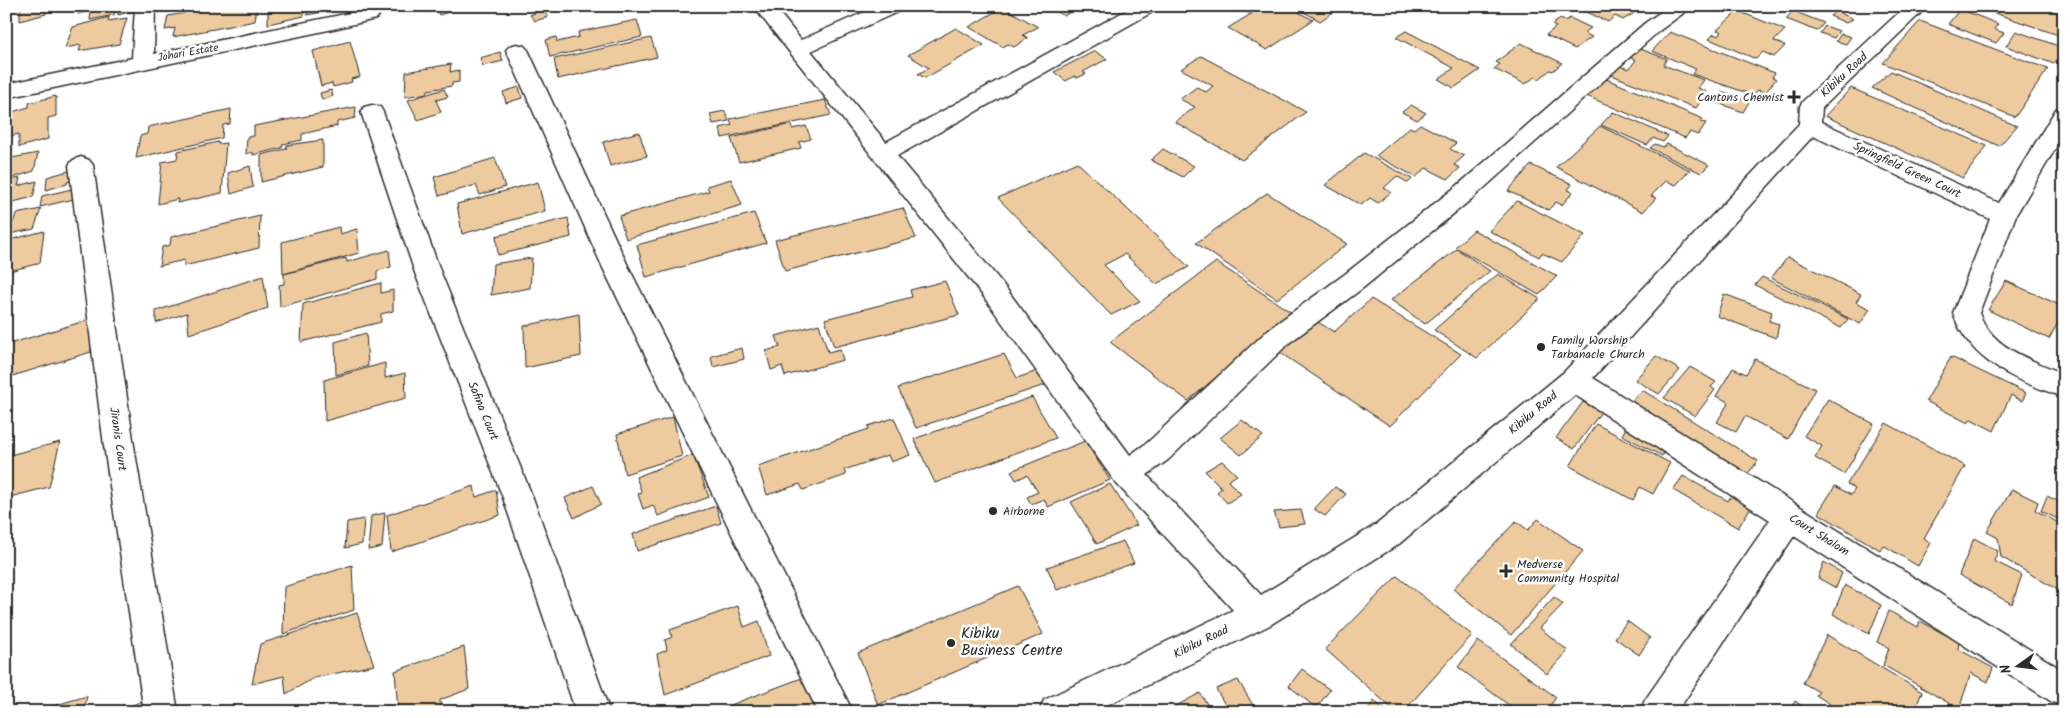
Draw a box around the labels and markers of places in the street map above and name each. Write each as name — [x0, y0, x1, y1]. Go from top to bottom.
place label: Cantons Chemist — [1697, 88, 1784, 107]
marker: Cantons Chemist — [1788, 91, 1800, 103]
place label: Family Worship Tarbanacle Church — [1551, 331, 1645, 364]
marker: Family Worship Tarbanacle Church — [1535, 341, 1547, 353]
place label: Airborne — [1003, 502, 1045, 521]
marker: Airborne — [987, 505, 999, 517]
place label: Medverse Community Hospital — [1517, 555, 1619, 588]
marker: Medverse Community Hospital — [1499, 564, 1513, 578]
place label: Kibiku Business Centre — [961, 622, 1063, 663]
marker: Kibiku Business Centre — [945, 637, 957, 649]

